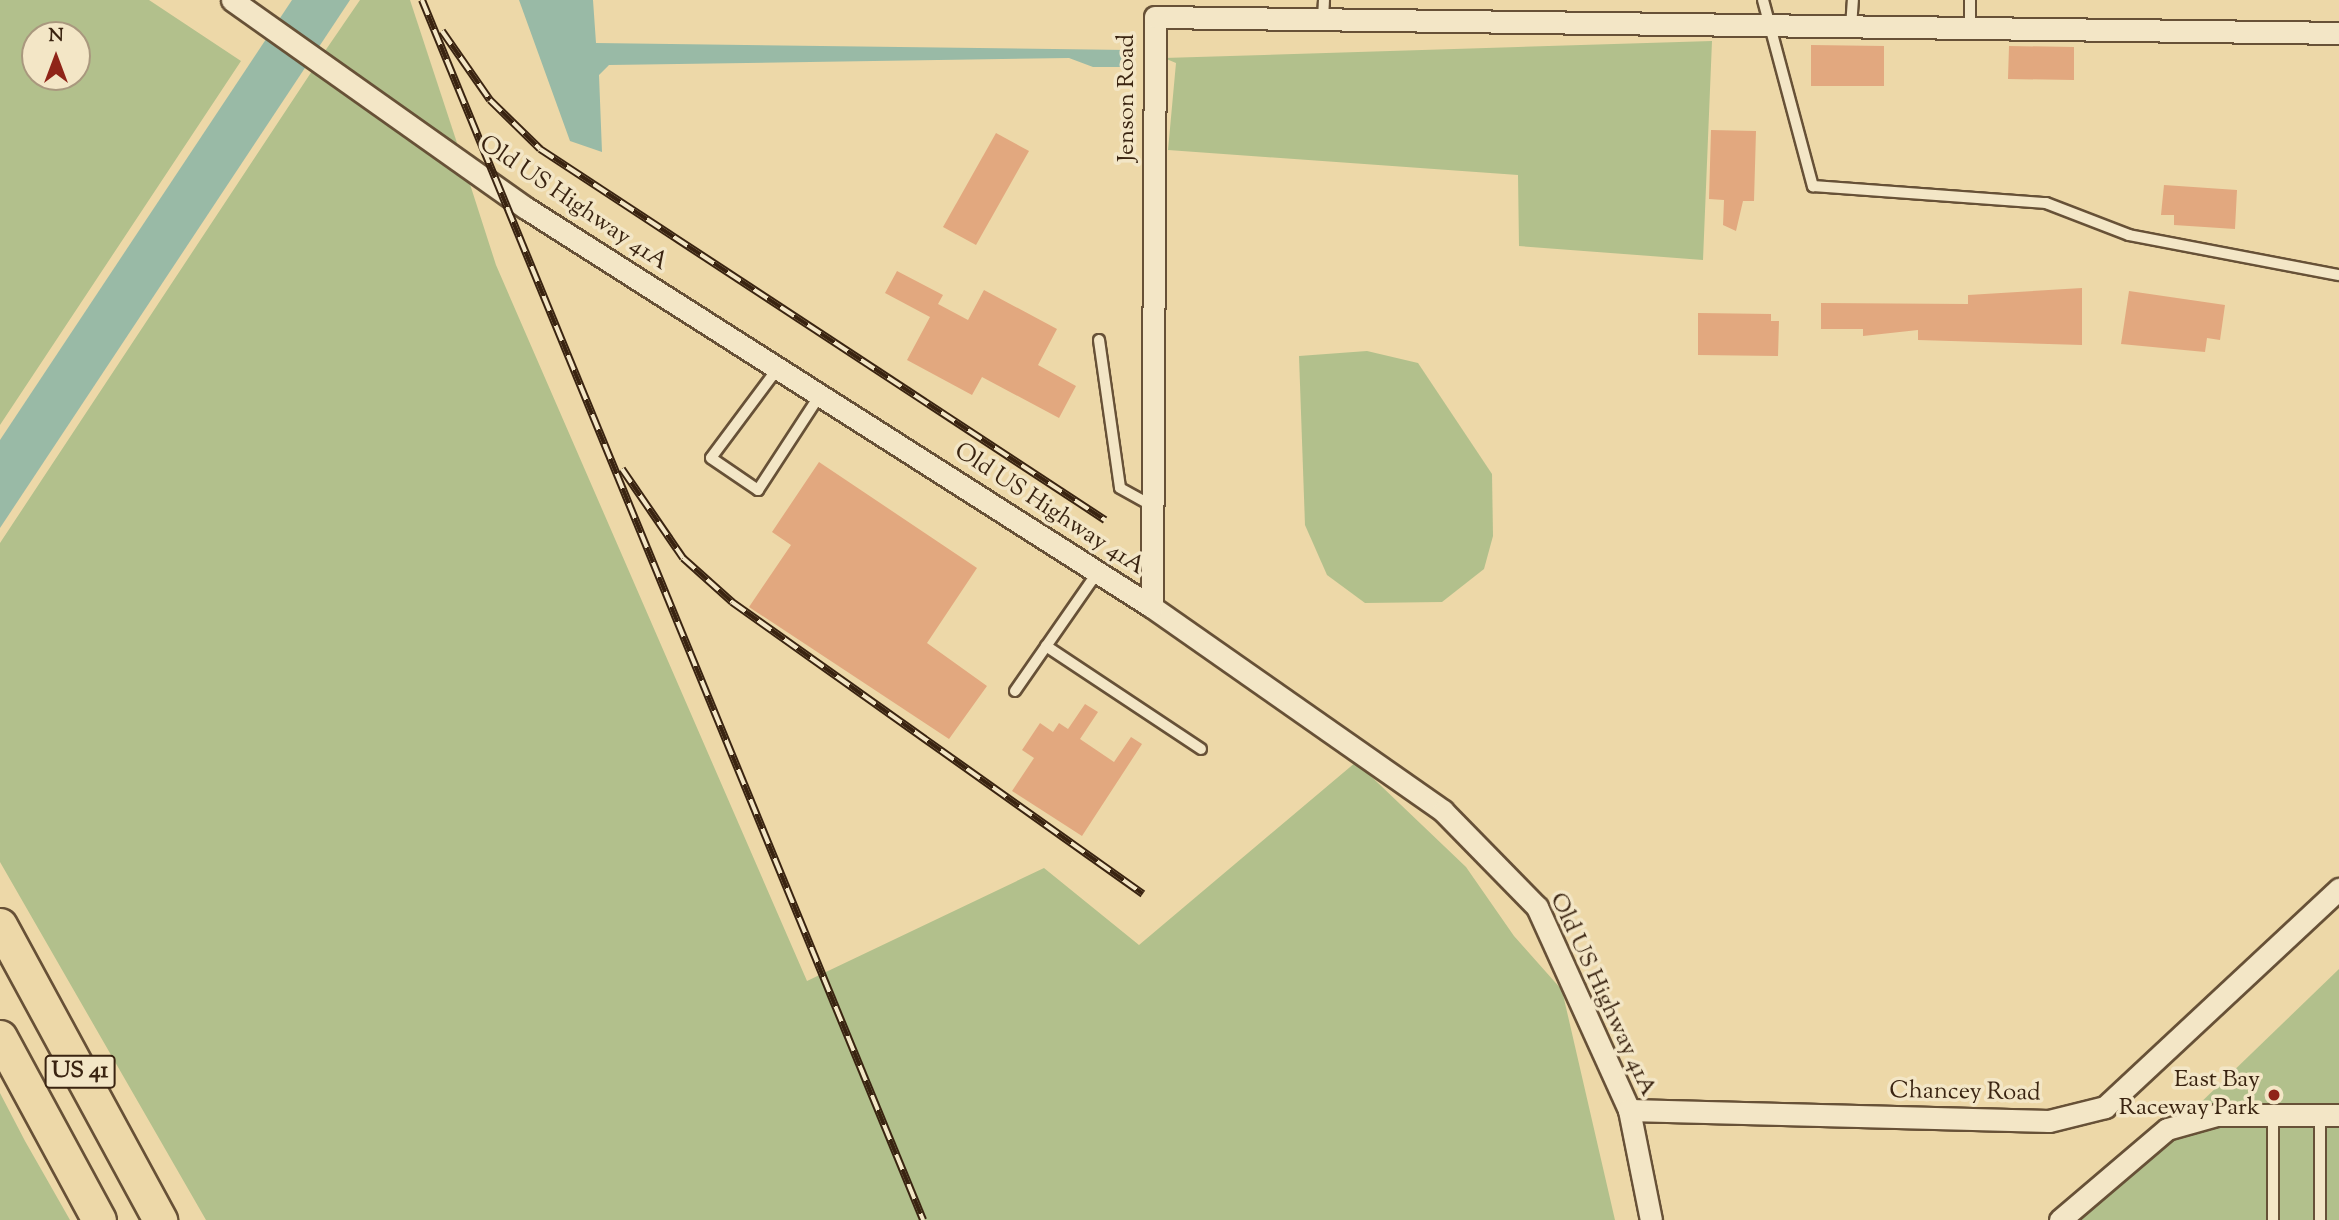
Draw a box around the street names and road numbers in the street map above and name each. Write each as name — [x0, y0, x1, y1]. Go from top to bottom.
street label: Jenson Road — [1114, 34, 1142, 162]
street label: Old US Highway 41A — [473, 130, 673, 278]
street label: Old US Highway 41A — [948, 438, 1150, 582]
street label: Old US Highway 41A — [1542, 889, 1662, 1101]
road number: US 41 — [43, 1052, 117, 1092]
street label: Chancey Road — [1889, 1077, 2041, 1109]

